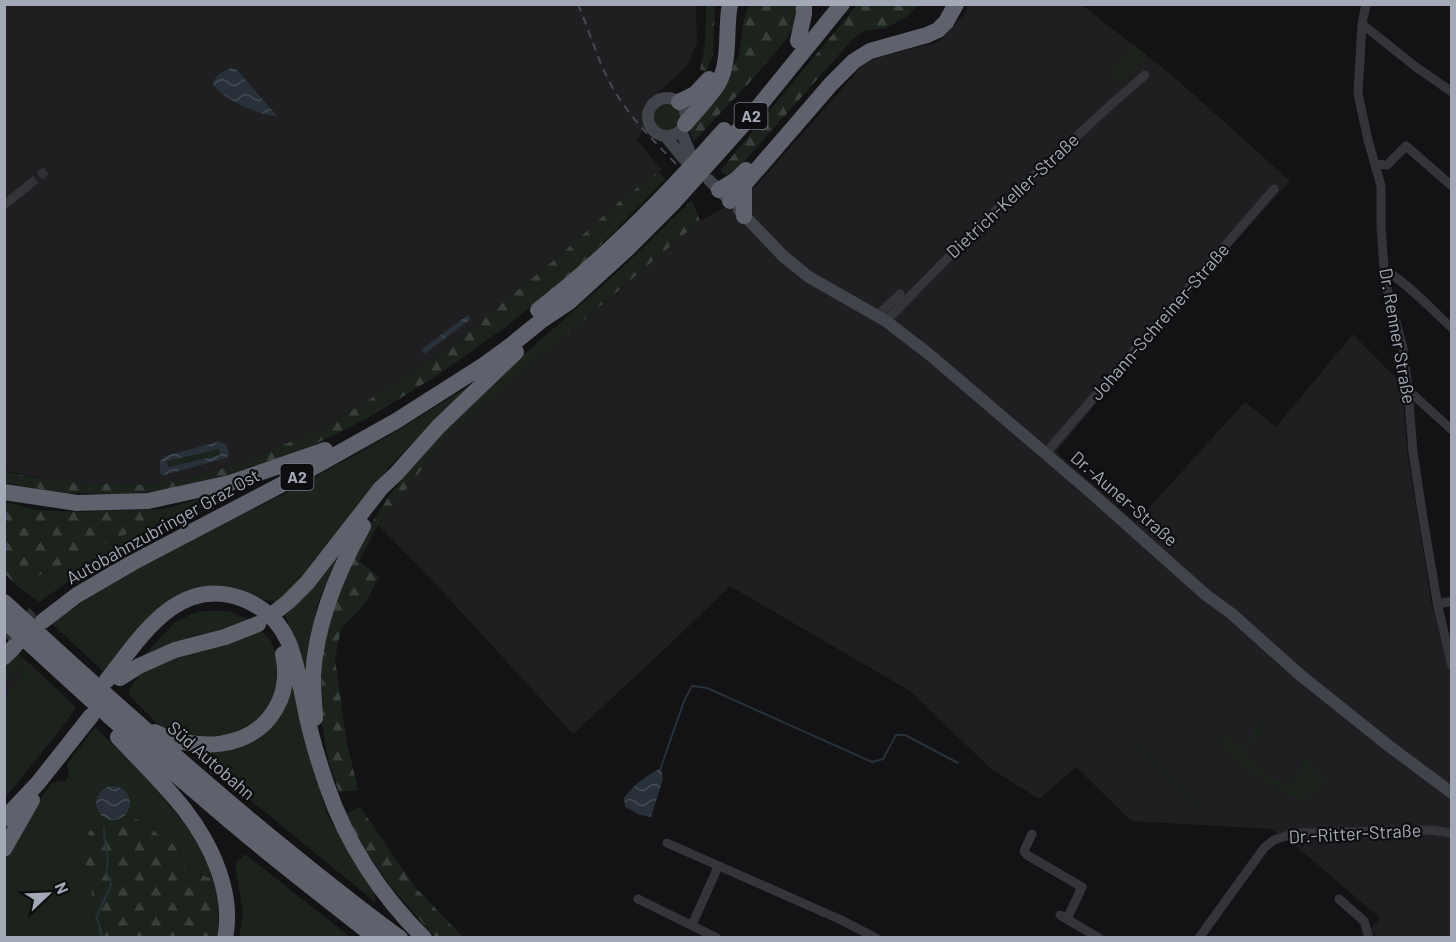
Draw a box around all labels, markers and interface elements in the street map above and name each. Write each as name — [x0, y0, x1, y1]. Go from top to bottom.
road number: A2 — [734, 103, 768, 129]
street label: Dietrich-Keller-Straße — [942, 128, 1083, 262]
street label: Johann-Schreiner-Straße — [1085, 238, 1233, 404]
street label: Dr. Renner Straße — [1375, 266, 1421, 406]
street label: Dr.-Auner-Straße — [1067, 446, 1183, 551]
street label: Autobahnzubringer Graz Ost — [62, 464, 263, 588]
road number: A2 — [280, 464, 314, 490]
street label: Süd Autobahn — [163, 716, 260, 804]
street label: Dr.-Ritter-Straße — [1288, 819, 1422, 847]
north arrow — [18, 864, 78, 924]
text: N — [51, 879, 73, 897]

